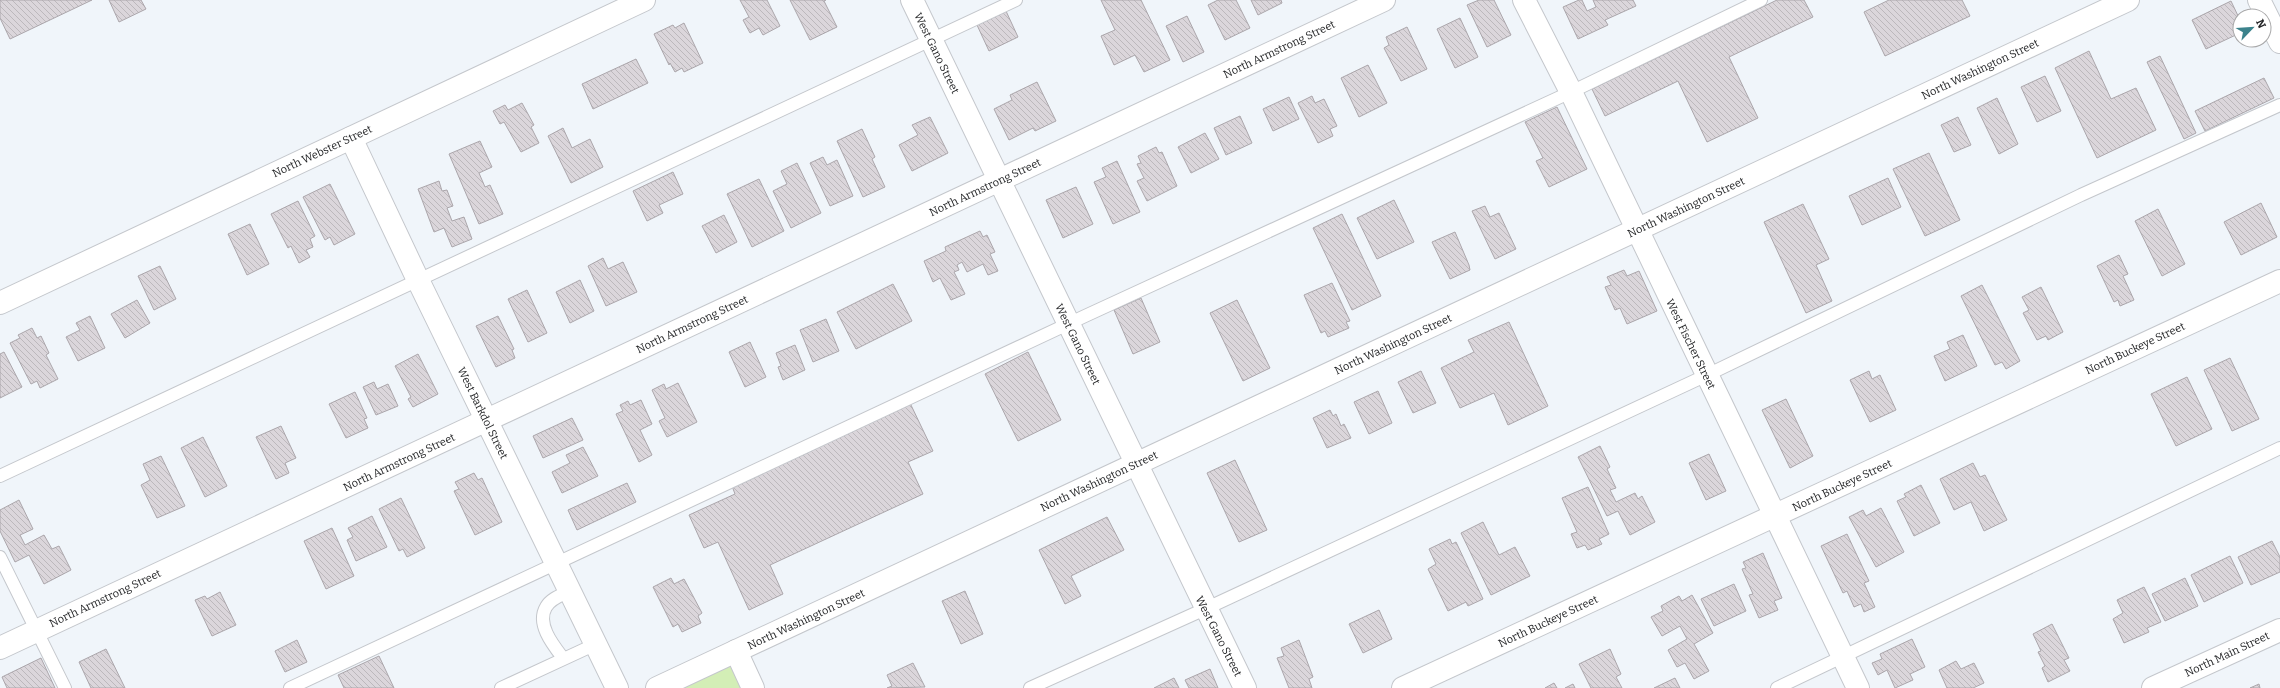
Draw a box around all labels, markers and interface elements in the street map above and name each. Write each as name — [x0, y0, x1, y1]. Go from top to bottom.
north arrow — [2232, 8, 2272, 48]
street label: West Gano Street — [911, 11, 962, 96]
text: N — [2253, 17, 2269, 31]
street label: North Armstrong Street — [1221, 18, 1337, 81]
street label: North Washington Street — [1920, 37, 2041, 102]
street label: North Webster Street — [270, 123, 374, 180]
street label: North Armstrong Street — [927, 156, 1043, 219]
street label: North Washington Street — [1626, 175, 1747, 240]
street label: North Armstrong Street — [634, 293, 750, 356]
street label: West Fischer Street — [1663, 297, 1718, 392]
street label: West Gano Street — [1052, 302, 1103, 387]
street label: North Washington Street — [1333, 312, 1454, 377]
street label: North Buckeye Street — [2083, 320, 2187, 377]
street label: West Barkdol Street — [455, 365, 510, 461]
street label: North Armstrong Street — [341, 431, 457, 494]
street label: North Washington Street — [1039, 449, 1160, 514]
street label: North Buckeye Street — [1790, 457, 1894, 514]
street label: North Armstrong Street — [47, 567, 163, 630]
street label: North Washington Street — [746, 587, 867, 652]
street label: North Buckeye Street — [1496, 593, 1600, 650]
street label: West Gano Street — [1193, 594, 1244, 679]
street label: North Main Street — [2183, 629, 2272, 680]

